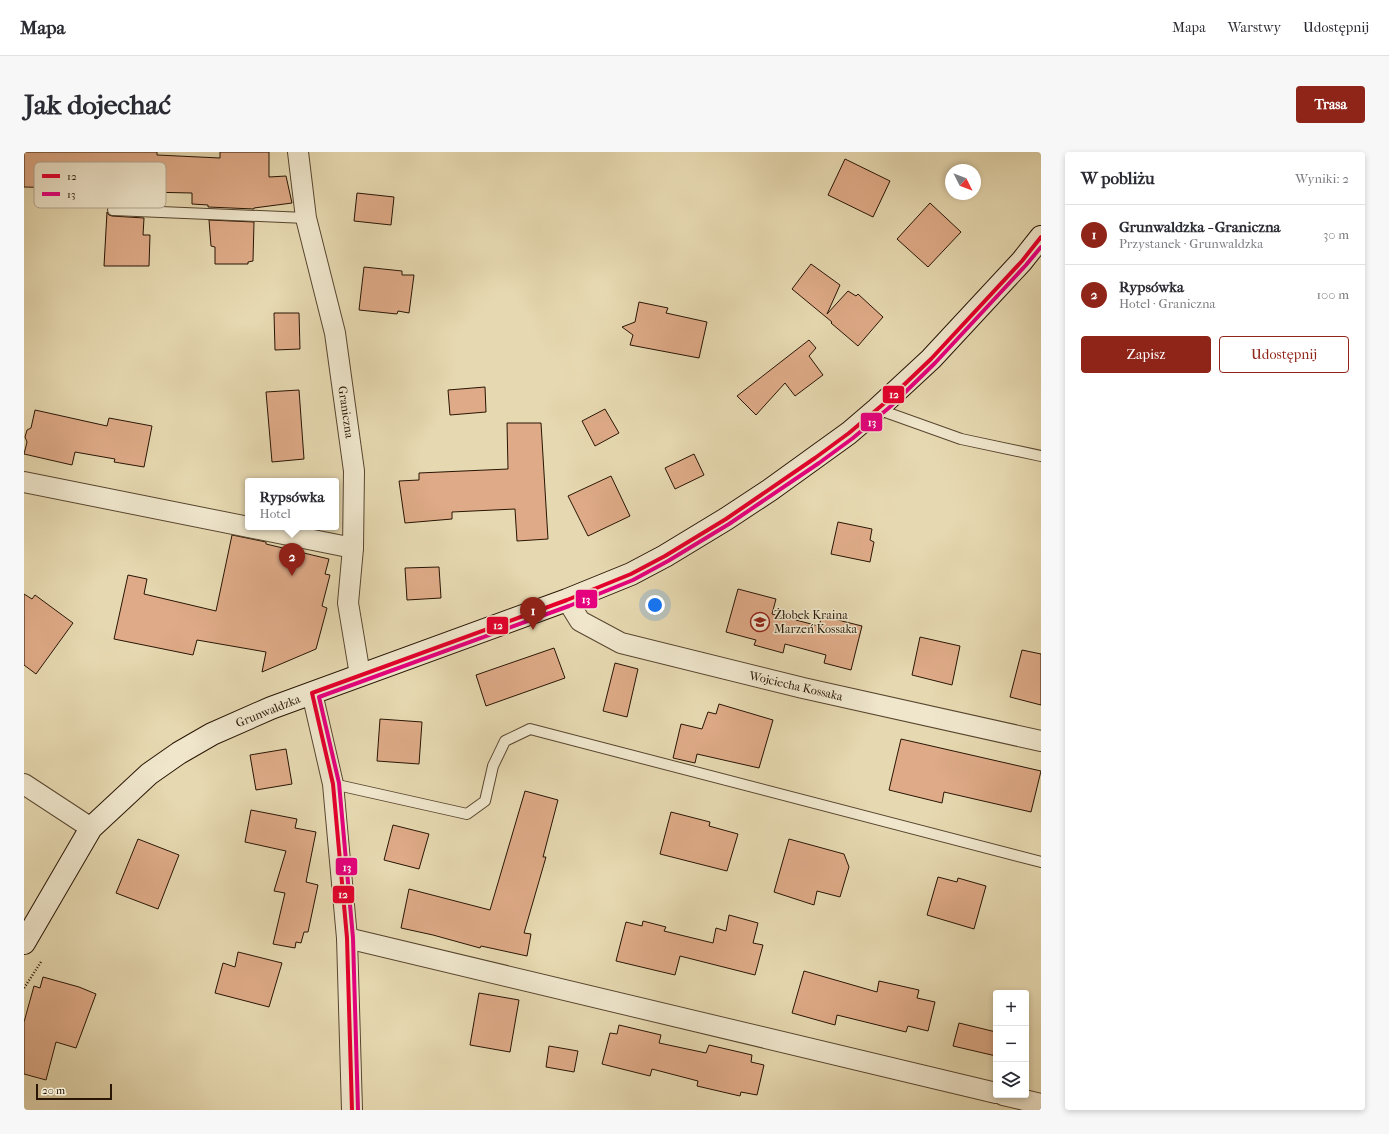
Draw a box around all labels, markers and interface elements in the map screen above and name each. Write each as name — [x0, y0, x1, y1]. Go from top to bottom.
text: Mapa — [20, 17, 65, 39]
text: Mapa — [1172, 19, 1206, 36]
text: Warstwy — [1228, 19, 1281, 36]
text: Udostępnij — [1303, 19, 1369, 36]
button: Trasa — [1296, 86, 1365, 123]
text: Jak dojechać — [24, 88, 171, 121]
legend — [34, 162, 166, 208]
north arrow — [945, 164, 981, 200]
text: W pobliżu — [1081, 168, 1155, 188]
text: 12 — [67, 170, 77, 183]
text: Wyniki: 2 — [1295, 171, 1349, 186]
text: 13 — [67, 188, 75, 201]
text: Grunwaldzka - Graniczna — [1119, 218, 1281, 236]
text: 1 — [1092, 227, 1096, 242]
text: 30 m — [1323, 227, 1349, 242]
text: Przystanek · Grunwaldzka — [1119, 236, 1263, 251]
text: Rypsówka — [1119, 278, 1184, 296]
text: 2 — [1091, 287, 1097, 302]
text: 100 m — [1316, 287, 1349, 302]
text: Hotel · Graniczna — [1119, 296, 1216, 311]
button: Zapisz — [1081, 336, 1211, 373]
button: Udostępnij — [1219, 336, 1349, 373]
street label: Graniczna — [335, 385, 357, 440]
line badge: 12 — [882, 385, 905, 404]
text: 12 — [889, 388, 899, 401]
line badge: 13 — [860, 412, 883, 432]
text: 13 — [868, 416, 877, 429]
popup — [245, 478, 339, 530]
text: Rypsówka — [260, 488, 324, 506]
text: Hotel — [260, 506, 291, 521]
pin: 2 — [279, 543, 305, 576]
line badge: 13 — [575, 589, 598, 609]
text: 13 — [582, 593, 591, 606]
your location — [645, 595, 665, 615]
pin: 1 — [520, 597, 546, 630]
place label: Żłobek Kraina Marzeń Kossaka — [774, 607, 858, 636]
school or university icon: Żłobek Kraina Marzeń Kossaka — [749, 611, 771, 633]
line badge: 12 — [486, 616, 509, 635]
text: 12 — [493, 619, 503, 632]
street label: Wojciecha Kossaka — [747, 668, 845, 704]
street label: Grunwaldzka — [234, 692, 303, 730]
line badge: 13 — [335, 857, 358, 876]
text: 13 — [343, 861, 352, 874]
line badge: 12 — [332, 885, 355, 904]
text: 12 — [338, 888, 348, 901]
map controls — [993, 990, 1029, 1098]
button: + — [993, 990, 1029, 1026]
button: − — [993, 1026, 1029, 1062]
button: layers — [993, 1062, 1029, 1098]
scale bar — [36, 1082, 112, 1101]
text: 20 m — [42, 1084, 65, 1097]

